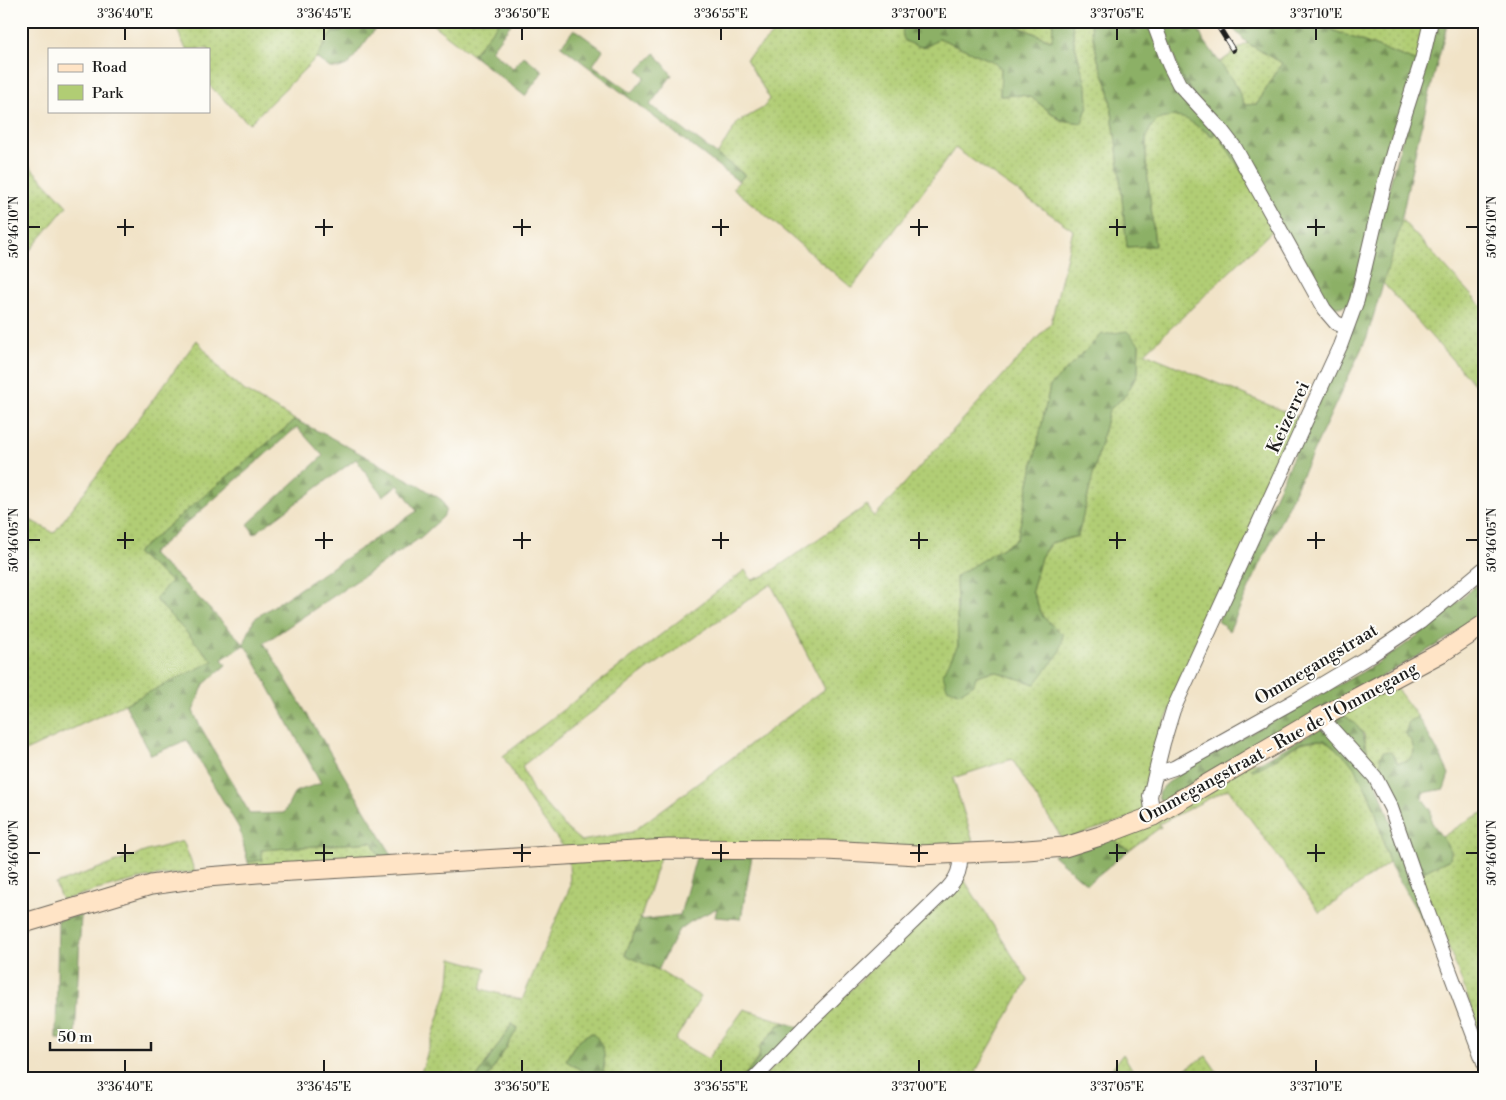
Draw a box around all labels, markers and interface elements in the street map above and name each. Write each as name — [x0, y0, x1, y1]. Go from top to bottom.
text: 3°36'40"E — [97, 7, 153, 22]
text: 3°36'45"E — [297, 7, 351, 22]
text: 3°36'50"E — [494, 7, 550, 22]
text: 3°36'55"E — [694, 7, 748, 22]
text: 3°37'00"E — [891, 7, 947, 22]
text: 3°37'05"E — [1090, 7, 1144, 22]
text: 3°37'10"E — [1290, 7, 1342, 22]
legend — [48, 48, 210, 112]
text: Road — [92, 58, 127, 77]
text: Park — [92, 84, 124, 103]
text: 50°46'10"N — [7, 196, 22, 258]
text: 50°46'10"N — [1485, 196, 1500, 258]
street label: Keizerrei — [1262, 378, 1315, 457]
text: 50°46'05"N — [7, 508, 22, 572]
text: 50°46'05"N — [1485, 508, 1500, 572]
street label: Ommegangstraat — [1250, 618, 1383, 710]
street label: Ommegangstraat - Rue de l'Ommegang — [1135, 657, 1422, 830]
text: 50°46'00"N — [7, 820, 22, 886]
text: 50°46'00"N — [1485, 820, 1500, 886]
scale bar — [50, 1020, 151, 1052]
text: 50 m — [58, 1028, 92, 1047]
text: 3°36'40"E — [97, 1080, 153, 1095]
text: 3°36'45"E — [297, 1080, 351, 1095]
text: 3°36'50"E — [494, 1080, 550, 1095]
text: 3°36'55"E — [694, 1080, 748, 1095]
text: 3°37'00"E — [891, 1080, 947, 1095]
text: 3°37'05"E — [1090, 1080, 1144, 1095]
text: 3°37'10"E — [1290, 1080, 1342, 1095]

